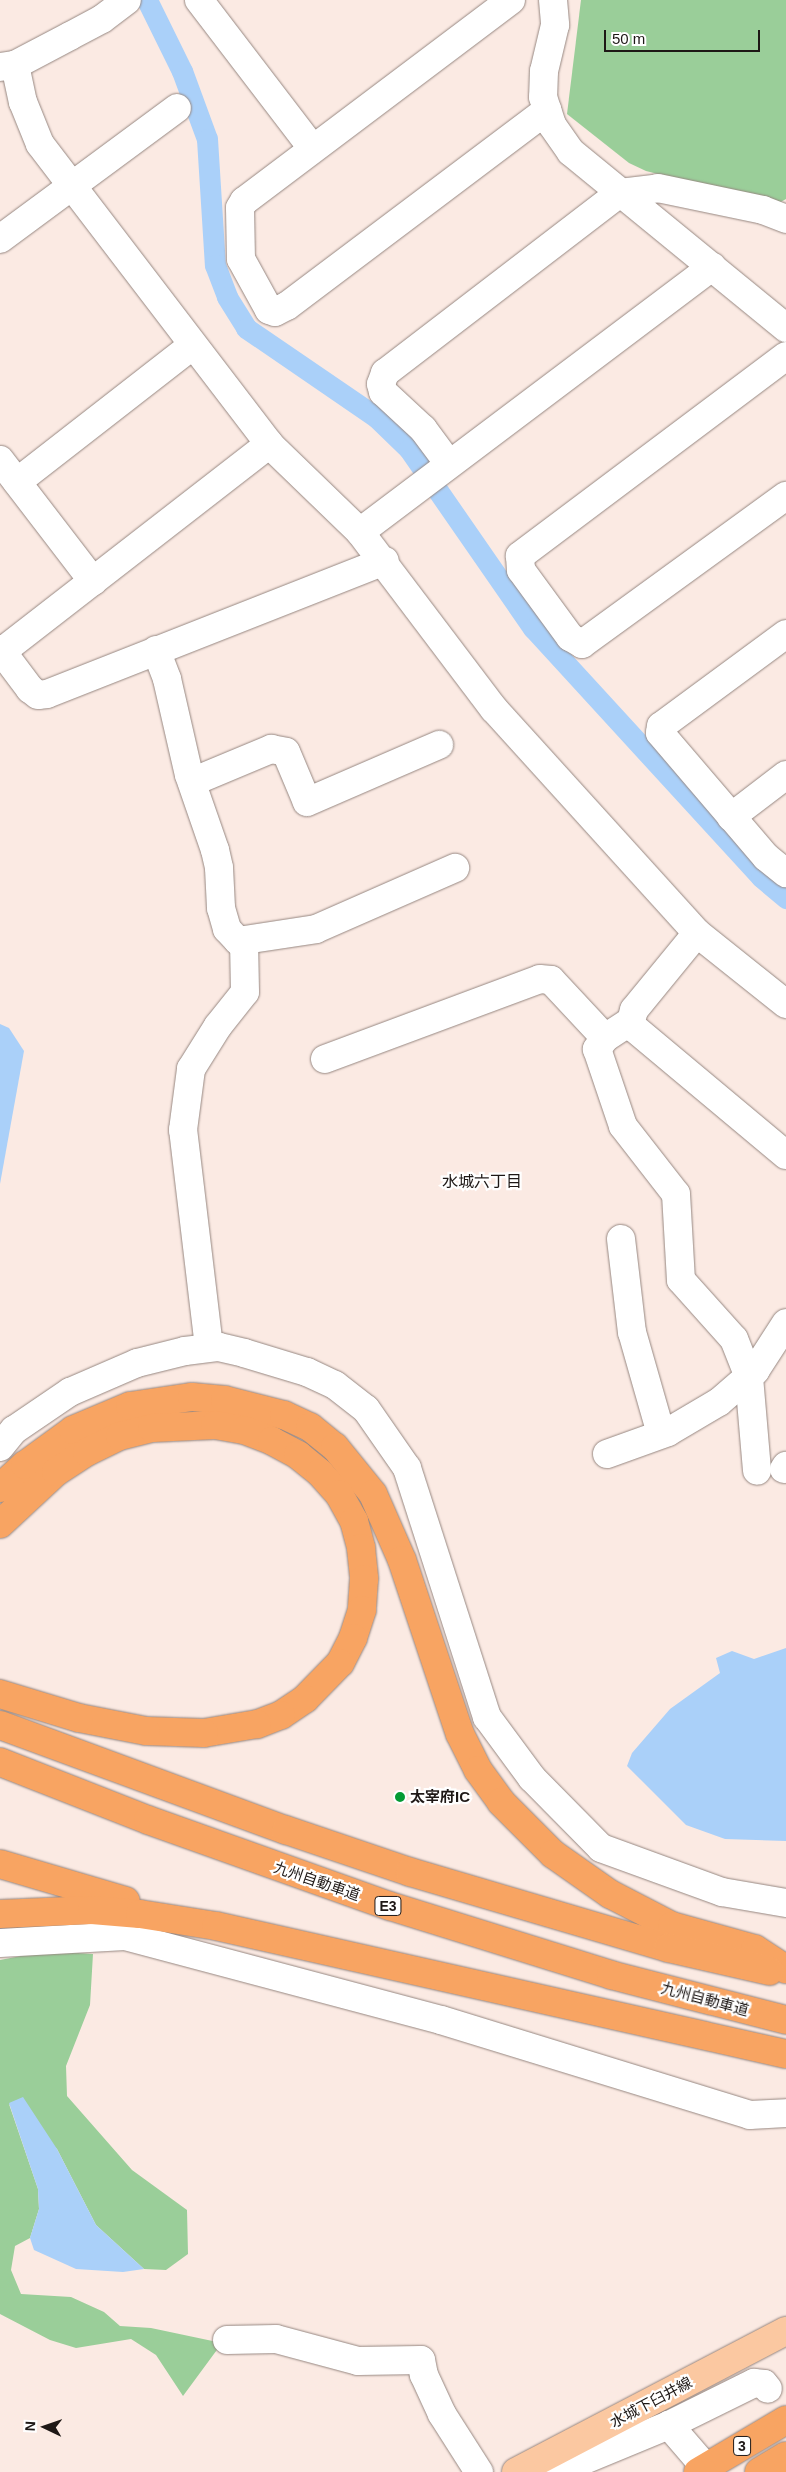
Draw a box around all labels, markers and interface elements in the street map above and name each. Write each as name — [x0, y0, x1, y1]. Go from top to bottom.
scale bar — [606, 20, 762, 52]
text: 50 m — [612, 30, 645, 47]
district label: 水城六丁目 — [442, 1172, 522, 1192]
place label: 太宰府IC — [410, 1788, 470, 1806]
marker: 太宰府IC — [394, 1791, 406, 1803]
street label: 九州自動車道 — [272, 1858, 362, 1904]
road number: E3 — [374, 1894, 402, 1918]
street label: 九州自動車道 — [659, 1979, 751, 2019]
street label: 水城下臼井線 — [607, 2373, 695, 2431]
north arrow — [20, 2402, 70, 2452]
text: N — [22, 2421, 38, 2432]
road number: 3 — [732, 2434, 752, 2458]

